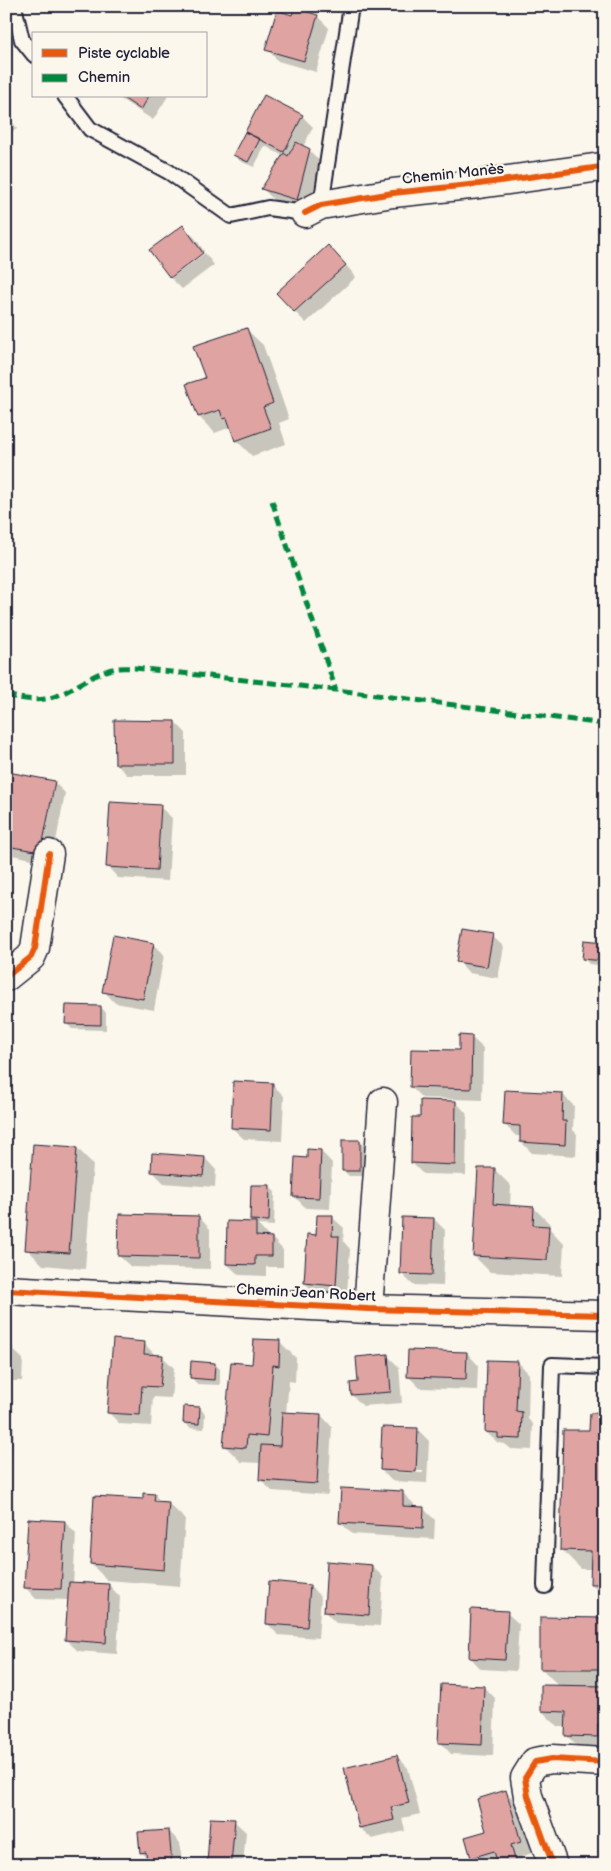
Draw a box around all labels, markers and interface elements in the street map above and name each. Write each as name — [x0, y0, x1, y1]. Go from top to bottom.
legend — [32, 32, 208, 98]
text: Piste cyclable — [78, 44, 170, 63]
text: Chemin — [78, 68, 130, 87]
street label: Chemin Manès — [401, 159, 506, 189]
street label: Chemin Jean Robert — [236, 1280, 377, 1306]

